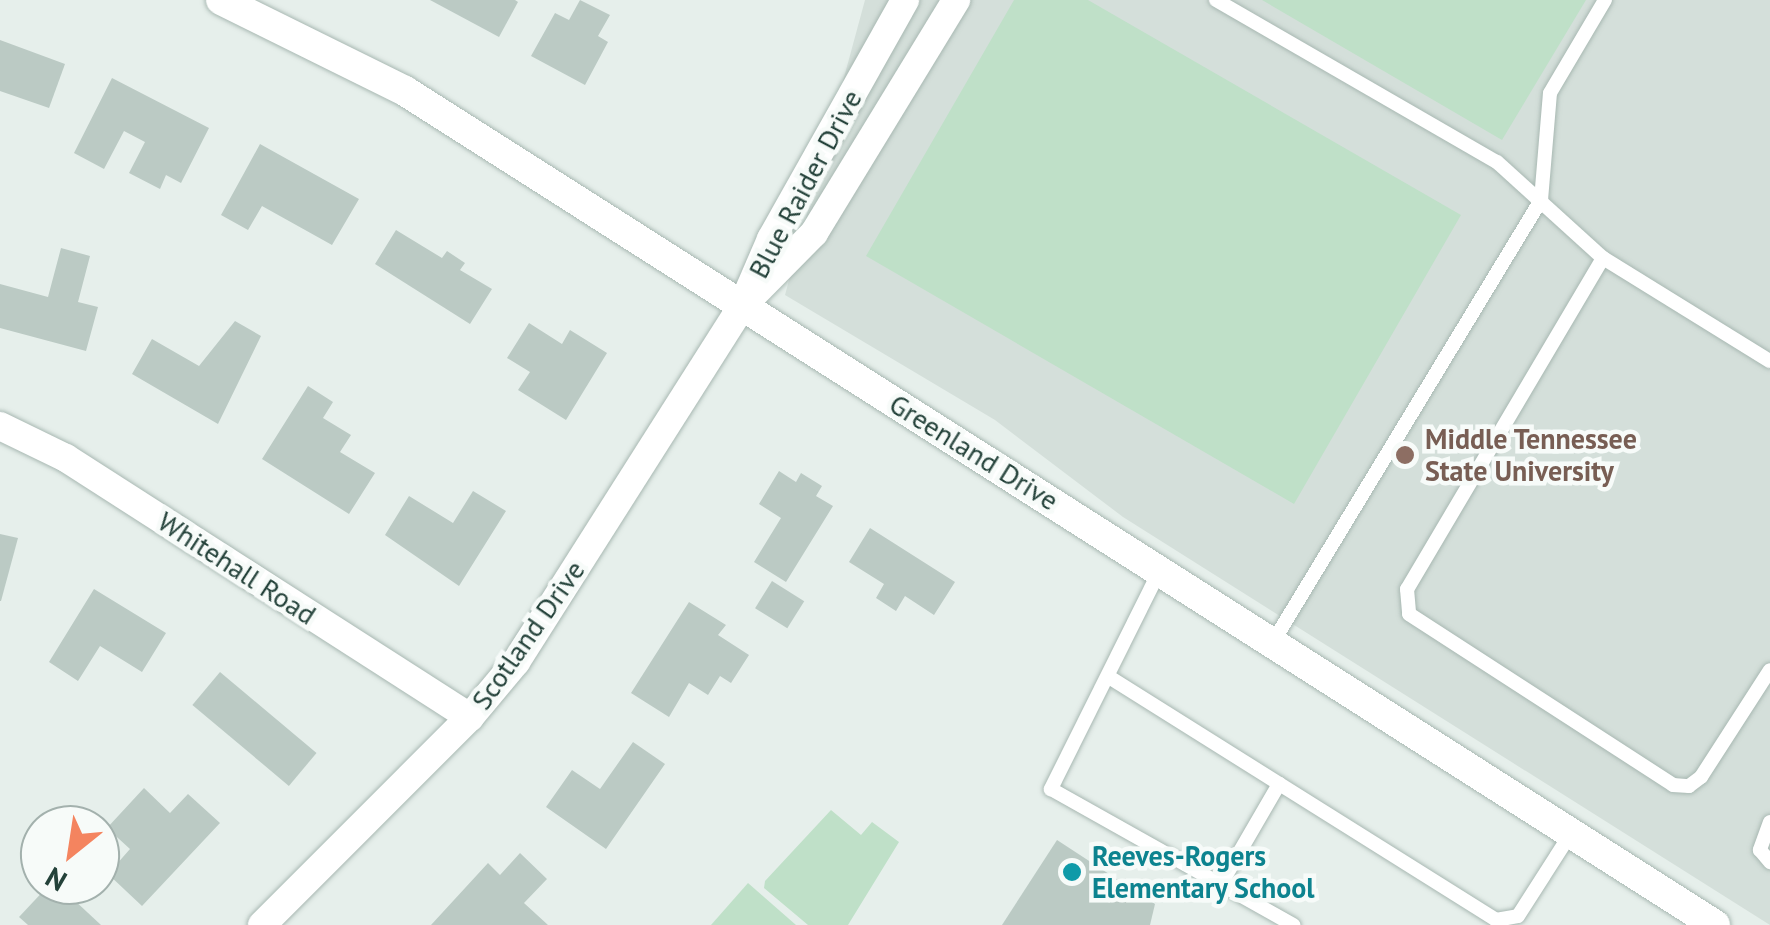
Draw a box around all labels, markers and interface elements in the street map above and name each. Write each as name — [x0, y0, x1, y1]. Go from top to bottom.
street label: Blue Raider Drive — [741, 84, 869, 284]
street label: Greenland Drive — [883, 387, 1065, 517]
place label: Middle Tennessee State University — [1425, 422, 1638, 488]
marker: Middle Tennessee State University — [1394, 444, 1416, 466]
street label: Whitehall Road — [152, 504, 322, 632]
street label: Scotland Drive — [464, 554, 592, 716]
north arrow — [20, 805, 120, 905]
place label: Reeves-Rogers Elementary School — [1092, 839, 1316, 905]
text: N — [39, 859, 73, 900]
marker: Reeves-Rogers Elementary School — [1061, 861, 1083, 883]

